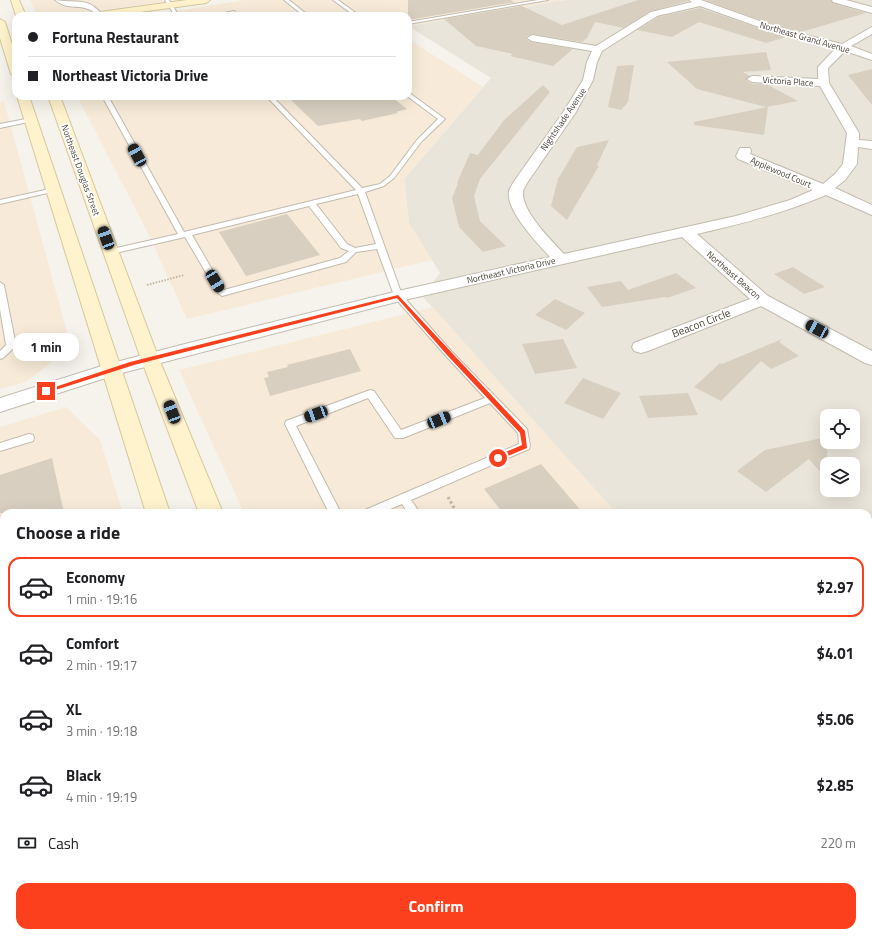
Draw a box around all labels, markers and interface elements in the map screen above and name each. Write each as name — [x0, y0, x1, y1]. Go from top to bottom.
street label: Northeast Grand Avenue — [758, 18, 852, 56]
text: Fortuna Restaurant — [52, 26, 179, 49]
text: Northeast Victoria Drive — [52, 64, 208, 87]
street label: Victoria Place — [762, 73, 814, 89]
street label: Nightshade Avenue — [537, 84, 589, 153]
street label: Northeast Douglas Street — [58, 123, 104, 218]
car — [126, 142, 148, 168]
street label: Applewood Court — [748, 153, 814, 191]
car — [96, 225, 116, 251]
street label: Northeast Beacon — [704, 248, 764, 302]
street label: Northeast Victoria Drive — [465, 253, 557, 287]
car — [204, 268, 226, 294]
street label: Beacon Circle — [669, 304, 733, 342]
car — [804, 318, 830, 340]
callout: 1 min — [13, 333, 79, 361]
text: 1 min — [30, 337, 62, 357]
route end — [37, 382, 55, 400]
car — [162, 399, 182, 425]
car — [303, 404, 329, 424]
map controls — [820, 409, 860, 497]
button: locate — [820, 409, 860, 449]
car — [426, 410, 452, 430]
route start — [489, 449, 507, 467]
button: layers — [820, 457, 860, 497]
text: Choose a ride — [16, 519, 120, 546]
text: Economy — [66, 566, 125, 589]
icon: car — [18, 569, 54, 605]
text: $2.97 — [817, 576, 854, 599]
text: 1 min · 19:16 — [66, 589, 137, 609]
text: Comfort — [66, 632, 119, 655]
icon: car — [18, 635, 54, 671]
text: $4.01 — [817, 642, 854, 665]
text: 2 min · 19:17 — [66, 655, 137, 675]
text: XL — [66, 698, 82, 721]
icon: car — [18, 701, 54, 737]
text: $5.06 — [817, 708, 854, 731]
text: 3 min · 19:18 — [66, 721, 137, 741]
text: Black — [66, 764, 101, 787]
icon: car — [18, 767, 54, 803]
text: $2.85 — [817, 774, 854, 797]
text: 4 min · 19:19 — [66, 787, 137, 807]
icon: cash — [16, 832, 38, 854]
text: Cash — [48, 832, 79, 855]
text: 220 m — [820, 833, 856, 853]
button: Confirm — [16, 883, 856, 929]

